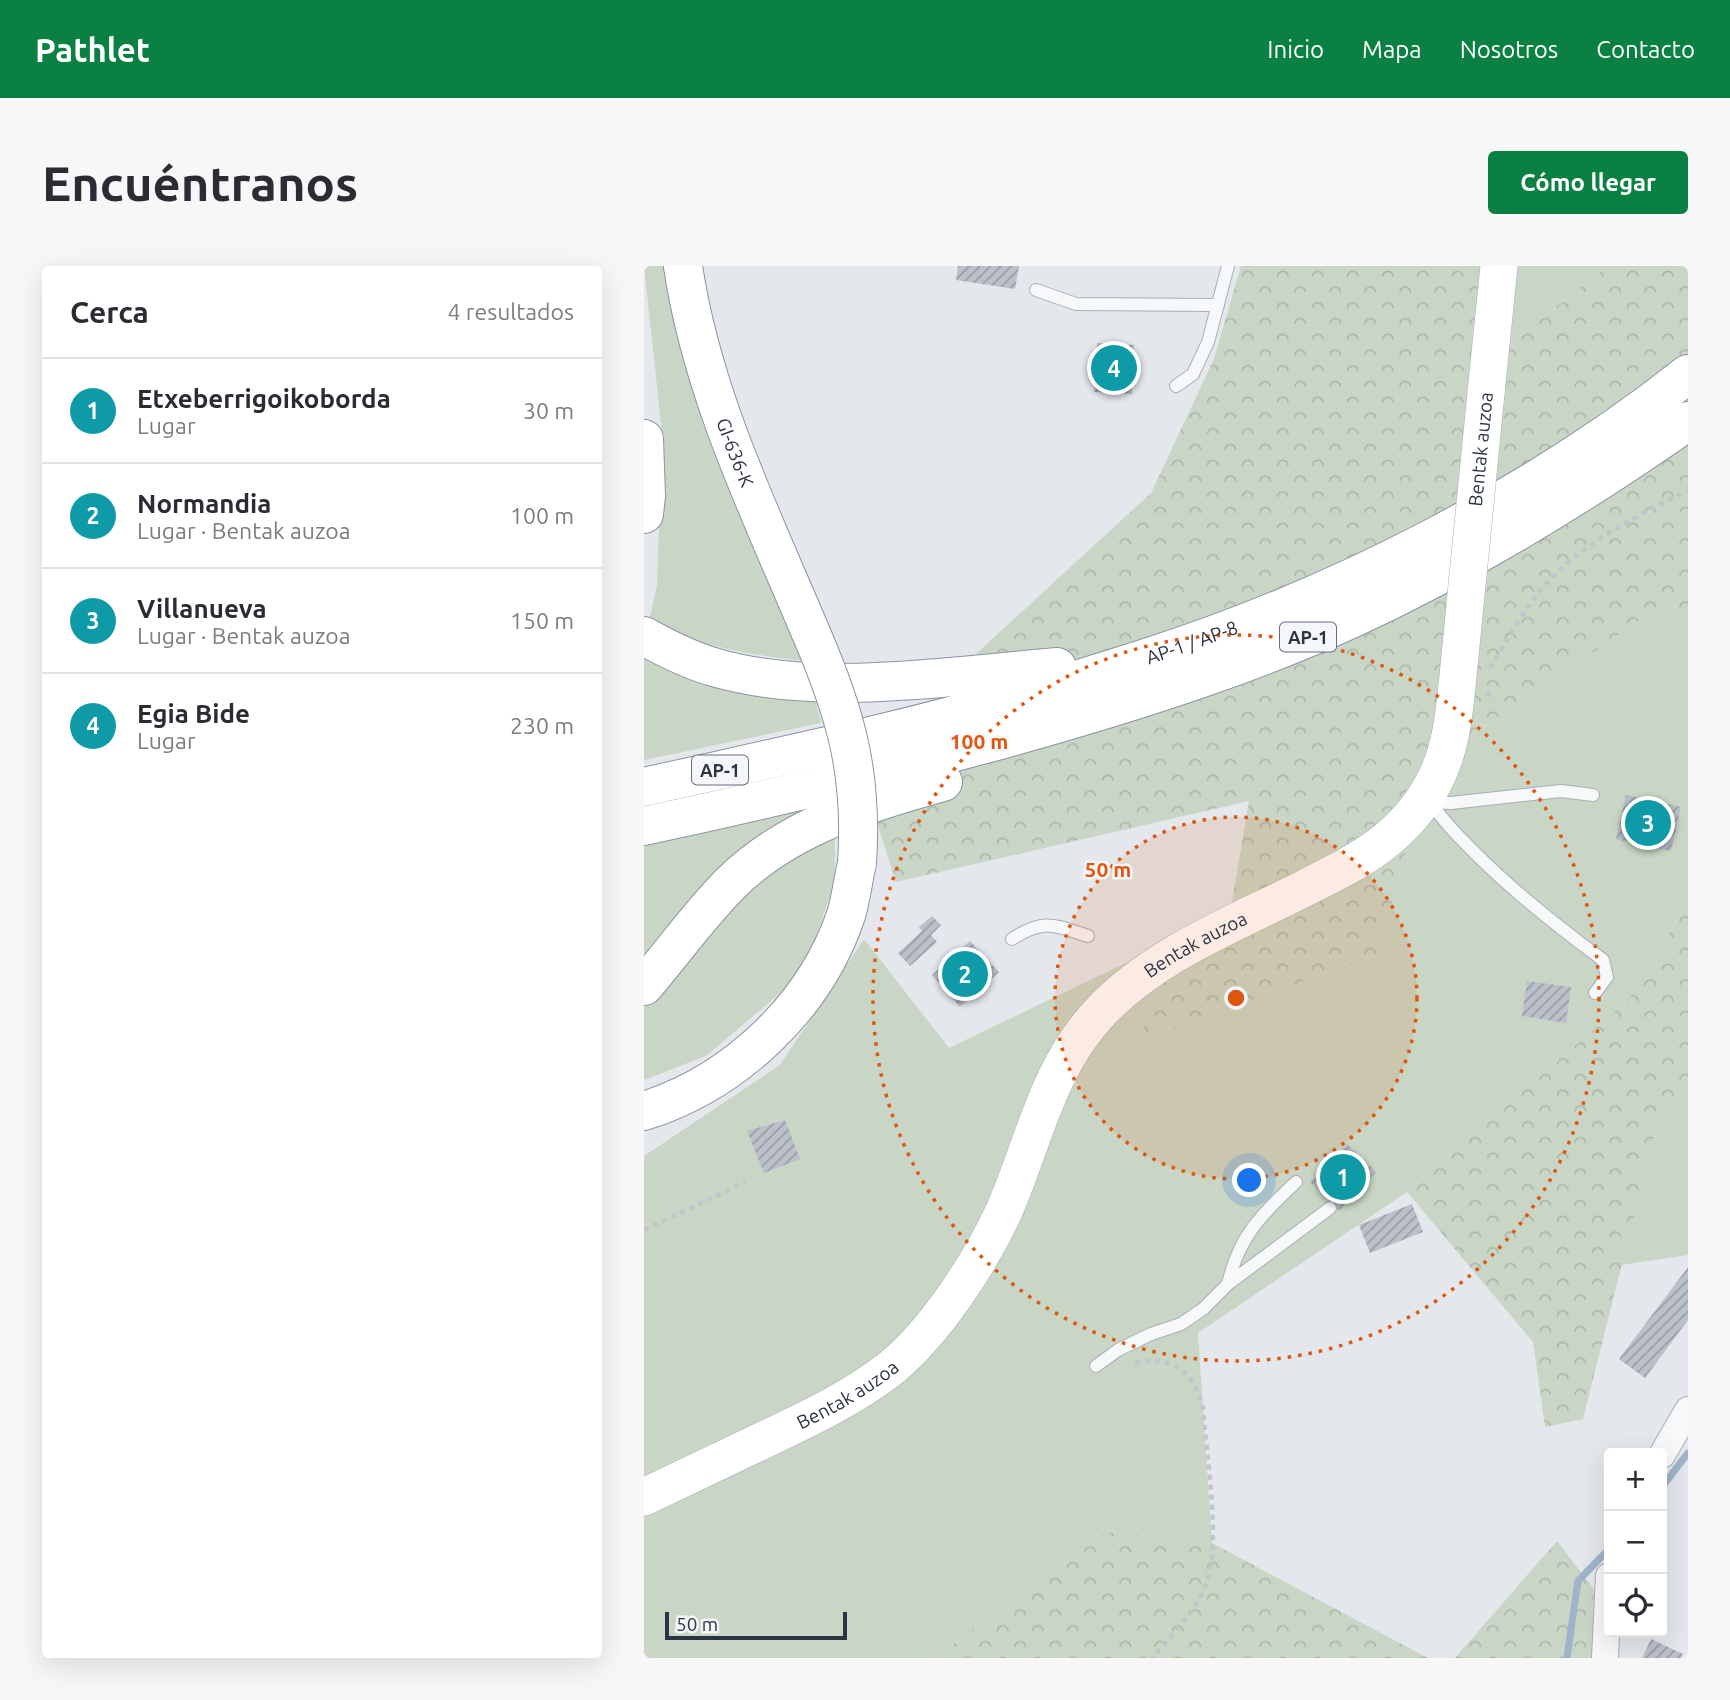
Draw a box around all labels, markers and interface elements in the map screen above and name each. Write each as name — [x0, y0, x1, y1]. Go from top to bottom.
text: Pathlet — [35, 31, 150, 68]
text: Inicio — [1267, 36, 1324, 63]
text: Mapa — [1362, 36, 1422, 63]
text: Nosotros — [1460, 36, 1558, 63]
text: Contacto — [1596, 36, 1695, 63]
button: Cómo llegar — [1488, 151, 1688, 214]
text: Encuéntranos — [42, 155, 358, 210]
text: Cerca — [70, 295, 149, 329]
text: 4 resultados — [448, 299, 574, 324]
pin: 4 — [1091, 342, 1137, 394]
text: Etxeberrigoikoborda — [137, 384, 391, 413]
street label: Bentak auzoa — [1464, 391, 1497, 507]
text: 1 — [87, 398, 99, 423]
text: 30 m — [523, 398, 574, 423]
text: Lugar — [137, 413, 196, 438]
street label: GI-636-K — [712, 415, 759, 491]
text: Normandia — [137, 489, 271, 518]
text: 2 — [87, 503, 99, 528]
text: 100 m — [510, 503, 574, 528]
text: Lugar · Bentak auzoa — [137, 518, 351, 543]
text: Villanueva — [137, 594, 267, 623]
text: 3 — [87, 608, 99, 633]
text: 150 m — [510, 608, 574, 633]
street label: AP-1 / AP-8 — [1143, 616, 1241, 668]
road number: AP-1 — [1280, 622, 1336, 652]
text: Lugar · Bentak auzoa — [137, 623, 351, 648]
text: Egia Bide — [137, 699, 250, 728]
text: 4 — [87, 713, 99, 738]
text: 230 m — [510, 713, 574, 738]
text: Lugar — [137, 728, 196, 753]
text: 100 m — [950, 729, 1008, 753]
road number: AP-1 — [692, 756, 748, 784]
pin: 3 — [1625, 797, 1671, 849]
text: 50 m — [1085, 857, 1131, 881]
street label: Bentak auzoa — [1140, 907, 1251, 982]
pin: 2 — [942, 948, 988, 1000]
centre of rings — [1224, 986, 1248, 1010]
pin: 1 — [1320, 1151, 1366, 1203]
your location — [1232, 1163, 1266, 1197]
street label: Bentak auzoa — [793, 1356, 903, 1433]
map controls — [1604, 1448, 1667, 1637]
button: + — [1604, 1448, 1667, 1511]
button: − — [1604, 1511, 1667, 1574]
button: locate — [1604, 1574, 1667, 1637]
scale bar — [665, 1609, 847, 1641]
text: 50 m — [676, 1613, 718, 1635]

